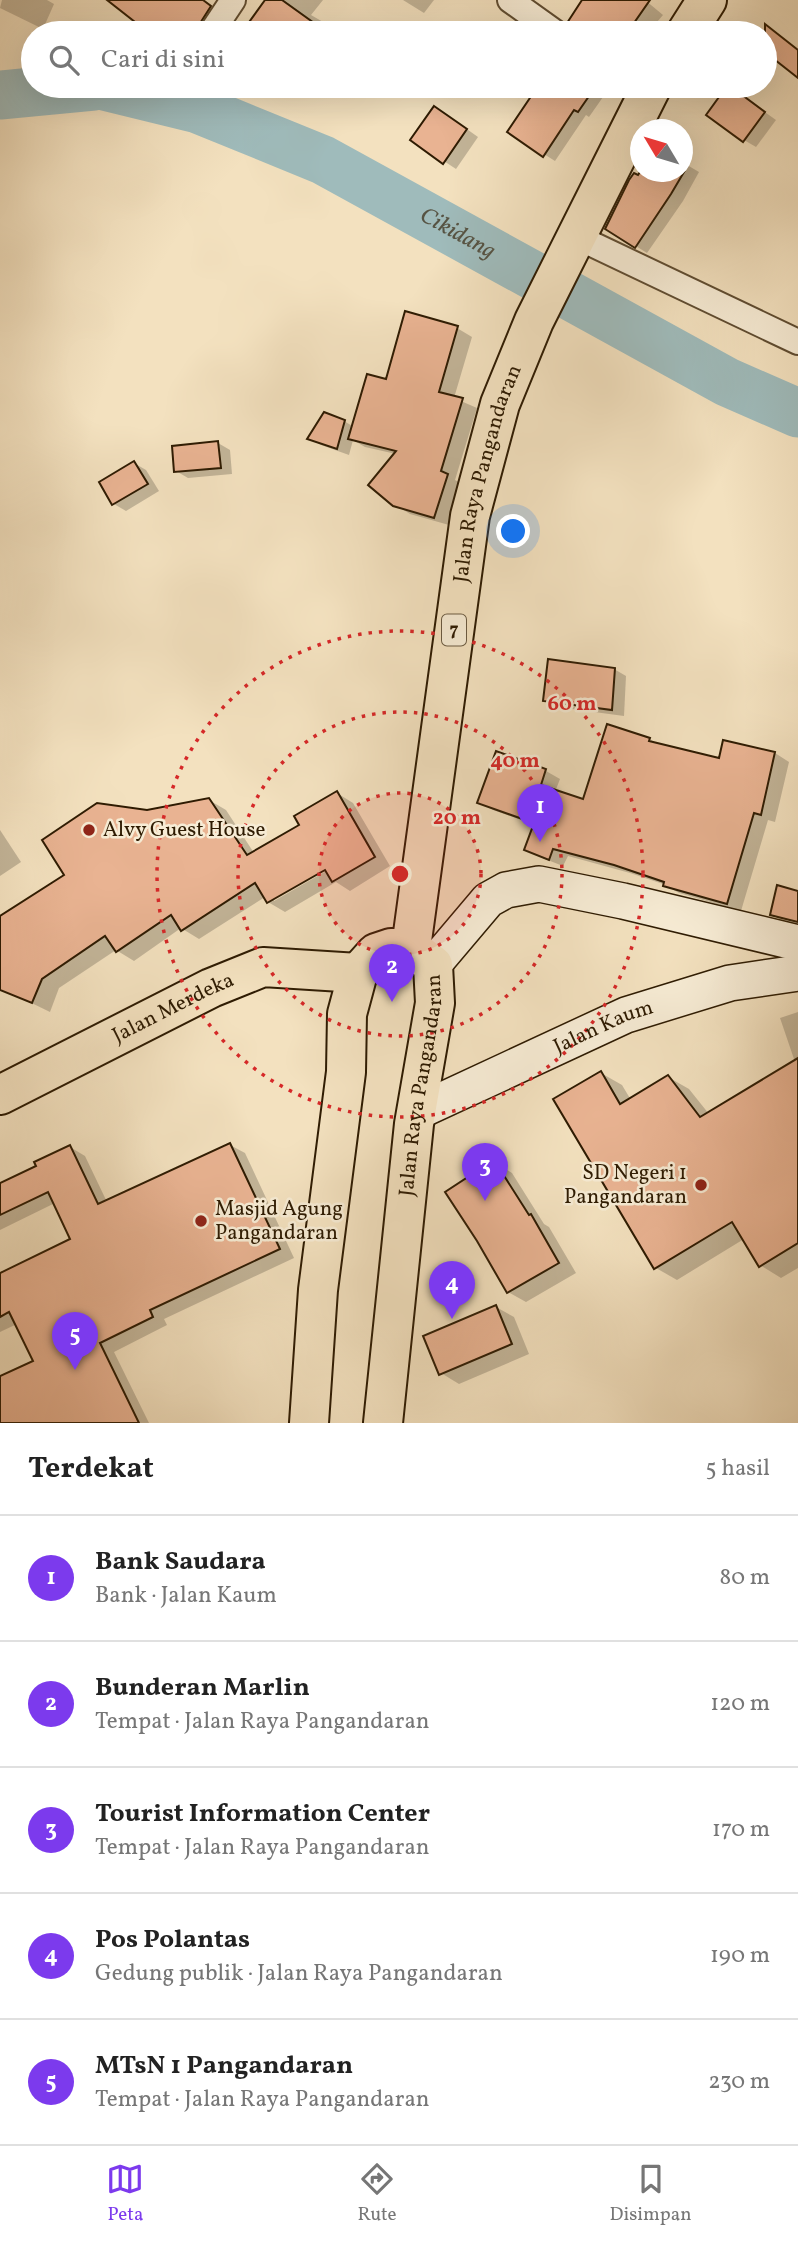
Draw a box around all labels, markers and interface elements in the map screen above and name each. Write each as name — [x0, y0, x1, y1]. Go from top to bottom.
search box — [21, 21, 777, 98]
icon: search — [45, 41, 83, 79]
text: Cari di sini — [101, 42, 225, 78]
north arrow — [630, 119, 693, 182]
water label: Cikidang — [414, 200, 501, 267]
street label: Jalan Raya Pangandaran — [447, 360, 529, 584]
your location — [496, 514, 530, 548]
road number: 7 — [442, 614, 466, 646]
text: 60 m — [548, 690, 596, 719]
text: 40 m — [490, 747, 540, 776]
pin: 1 — [517, 784, 563, 842]
text: 20 m — [433, 804, 481, 833]
place label: Alvy Guest House — [103, 816, 266, 845]
marker: Alvy Guest House — [81, 822, 97, 838]
centre of rings — [388, 862, 412, 886]
pin: 2 — [369, 944, 415, 1002]
street label: Jalan Merdeka — [107, 966, 238, 1050]
street label: Jalan Raya Pangandaran — [392, 974, 450, 1198]
street label: Jalan Kaum — [549, 993, 657, 1061]
pin: 3 — [462, 1143, 508, 1201]
place label: SD Negeri 1 Pangandaran — [564, 1159, 687, 1212]
marker: SD Negeri 1 Pangandaran — [693, 1177, 709, 1193]
place label: Masjid Agung Pangandaran — [215, 1195, 343, 1248]
marker: Masjid Agung Pangandaran — [193, 1213, 209, 1229]
pin: 4 — [429, 1261, 475, 1319]
pin: 5 — [52, 1312, 98, 1370]
text: Terdekat — [28, 1448, 154, 1490]
text: 5 hasil — [706, 1453, 770, 1485]
text: Bank Saudara — [95, 1544, 266, 1580]
text: 1 — [46, 1562, 56, 1594]
text: 80 m — [720, 1562, 770, 1594]
text: Bank · Jalan Kaum — [95, 1580, 277, 1612]
text: Bunderan Marlin — [95, 1670, 310, 1706]
text: 2 — [45, 1688, 57, 1720]
text: 120 m — [710, 1688, 770, 1720]
text: Tempat · Jalan Raya Pangandaran — [95, 1706, 430, 1738]
text: Tourist Information Center — [95, 1796, 430, 1832]
text: 3 — [45, 1814, 57, 1846]
text: 170 m — [712, 1814, 770, 1846]
text: Tempat · Jalan Raya Pangandaran — [95, 1832, 430, 1864]
text: Pos Polantas — [95, 1922, 250, 1958]
text: 4 — [44, 1940, 58, 1972]
text: 190 m — [710, 1940, 770, 1972]
text: Gedung publik · Jalan Raya Pangandaran — [95, 1958, 503, 1990]
text: MTsN 1 Pangandaran — [95, 2048, 353, 2084]
text: 5 — [45, 2066, 57, 2098]
text: 230 m — [708, 2066, 770, 2098]
text: Tempat · Jalan Raya Pangandaran — [95, 2084, 430, 2116]
tab: Peta — [106, 2160, 144, 2228]
tab: Rute — [357, 2160, 397, 2228]
tab: Disimpan — [610, 2160, 692, 2228]

